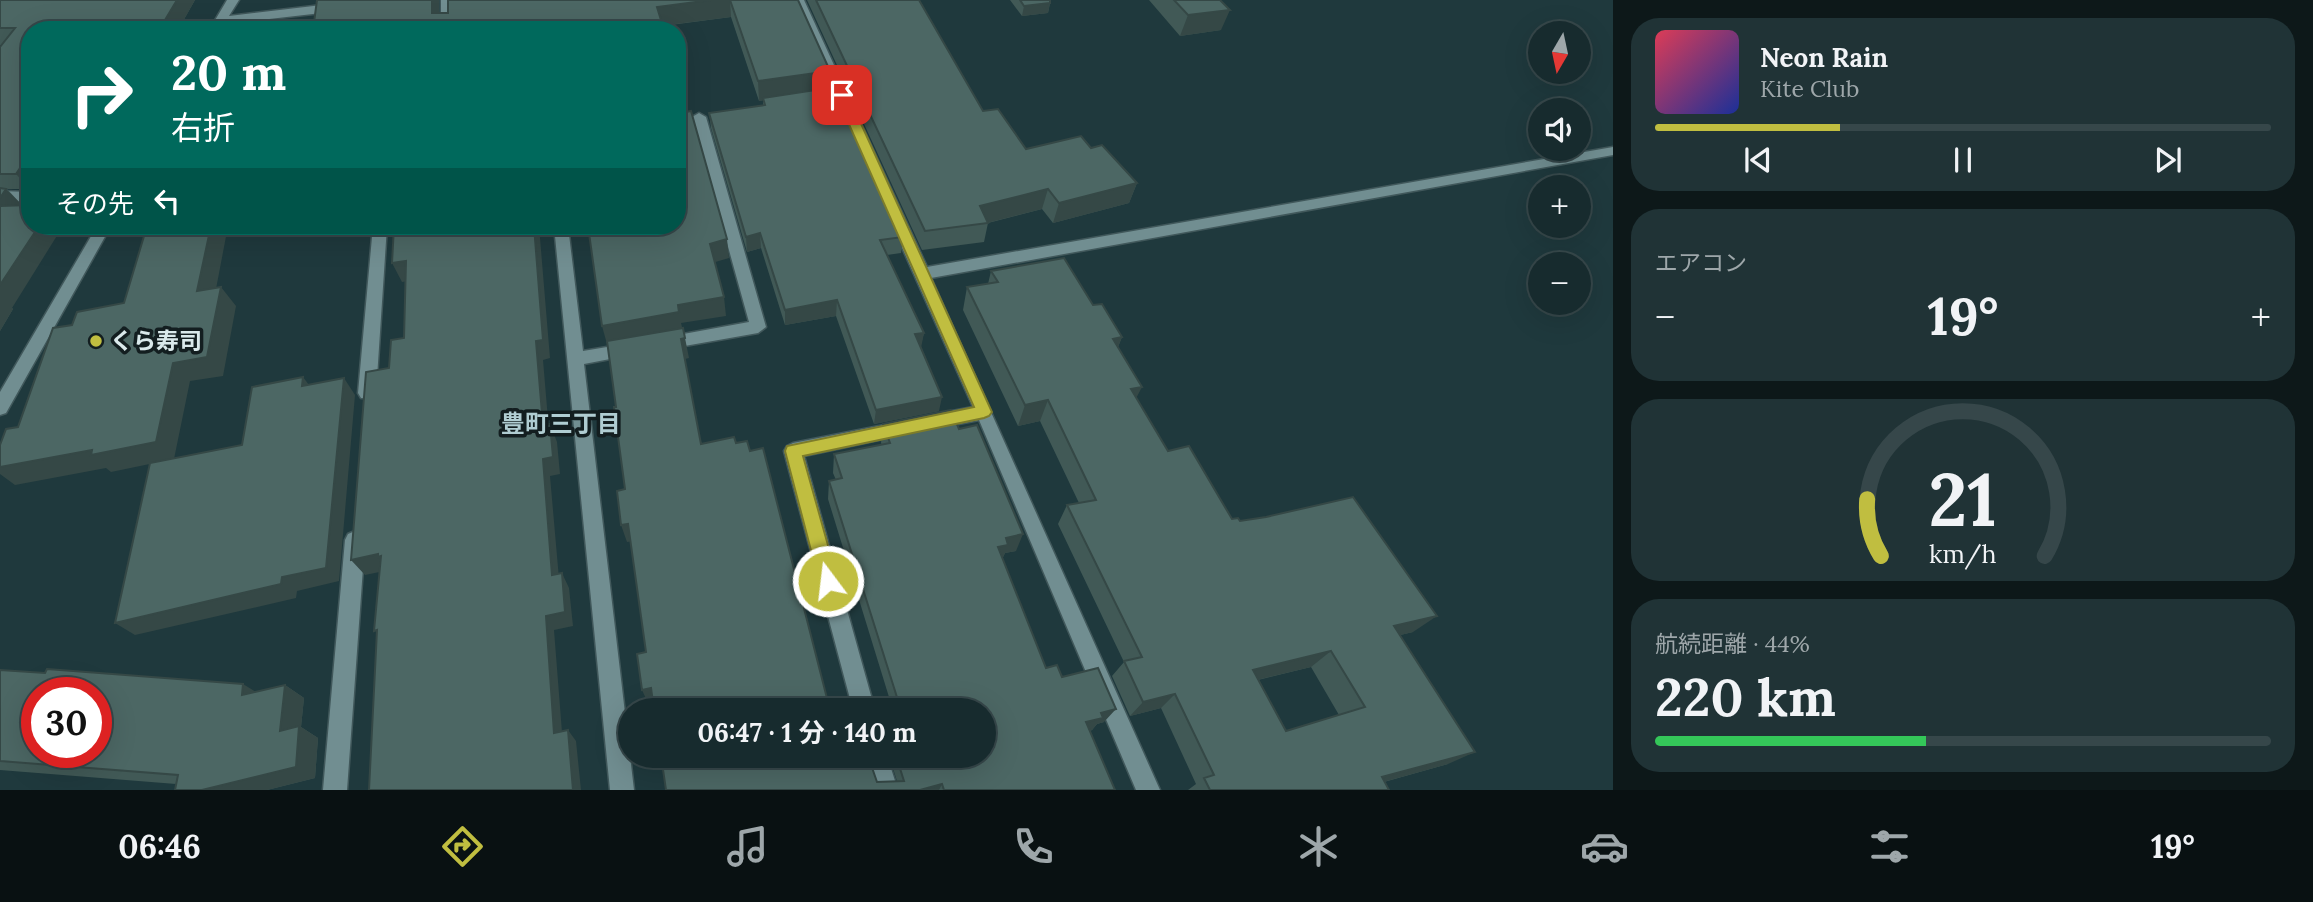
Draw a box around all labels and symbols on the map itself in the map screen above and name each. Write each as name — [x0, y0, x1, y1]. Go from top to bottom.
north arrow — [1528, 21, 1591, 84]
pin — [812, 65, 872, 125]
place label: くら寿司 — [110, 326, 202, 355]
marker: くら寿司 — [88, 333, 104, 349]
district label: 豊町三丁目 — [501, 408, 621, 439]
position arrow — [791, 544, 865, 618]
speed limit sign: 30 — [21, 677, 112, 768]

